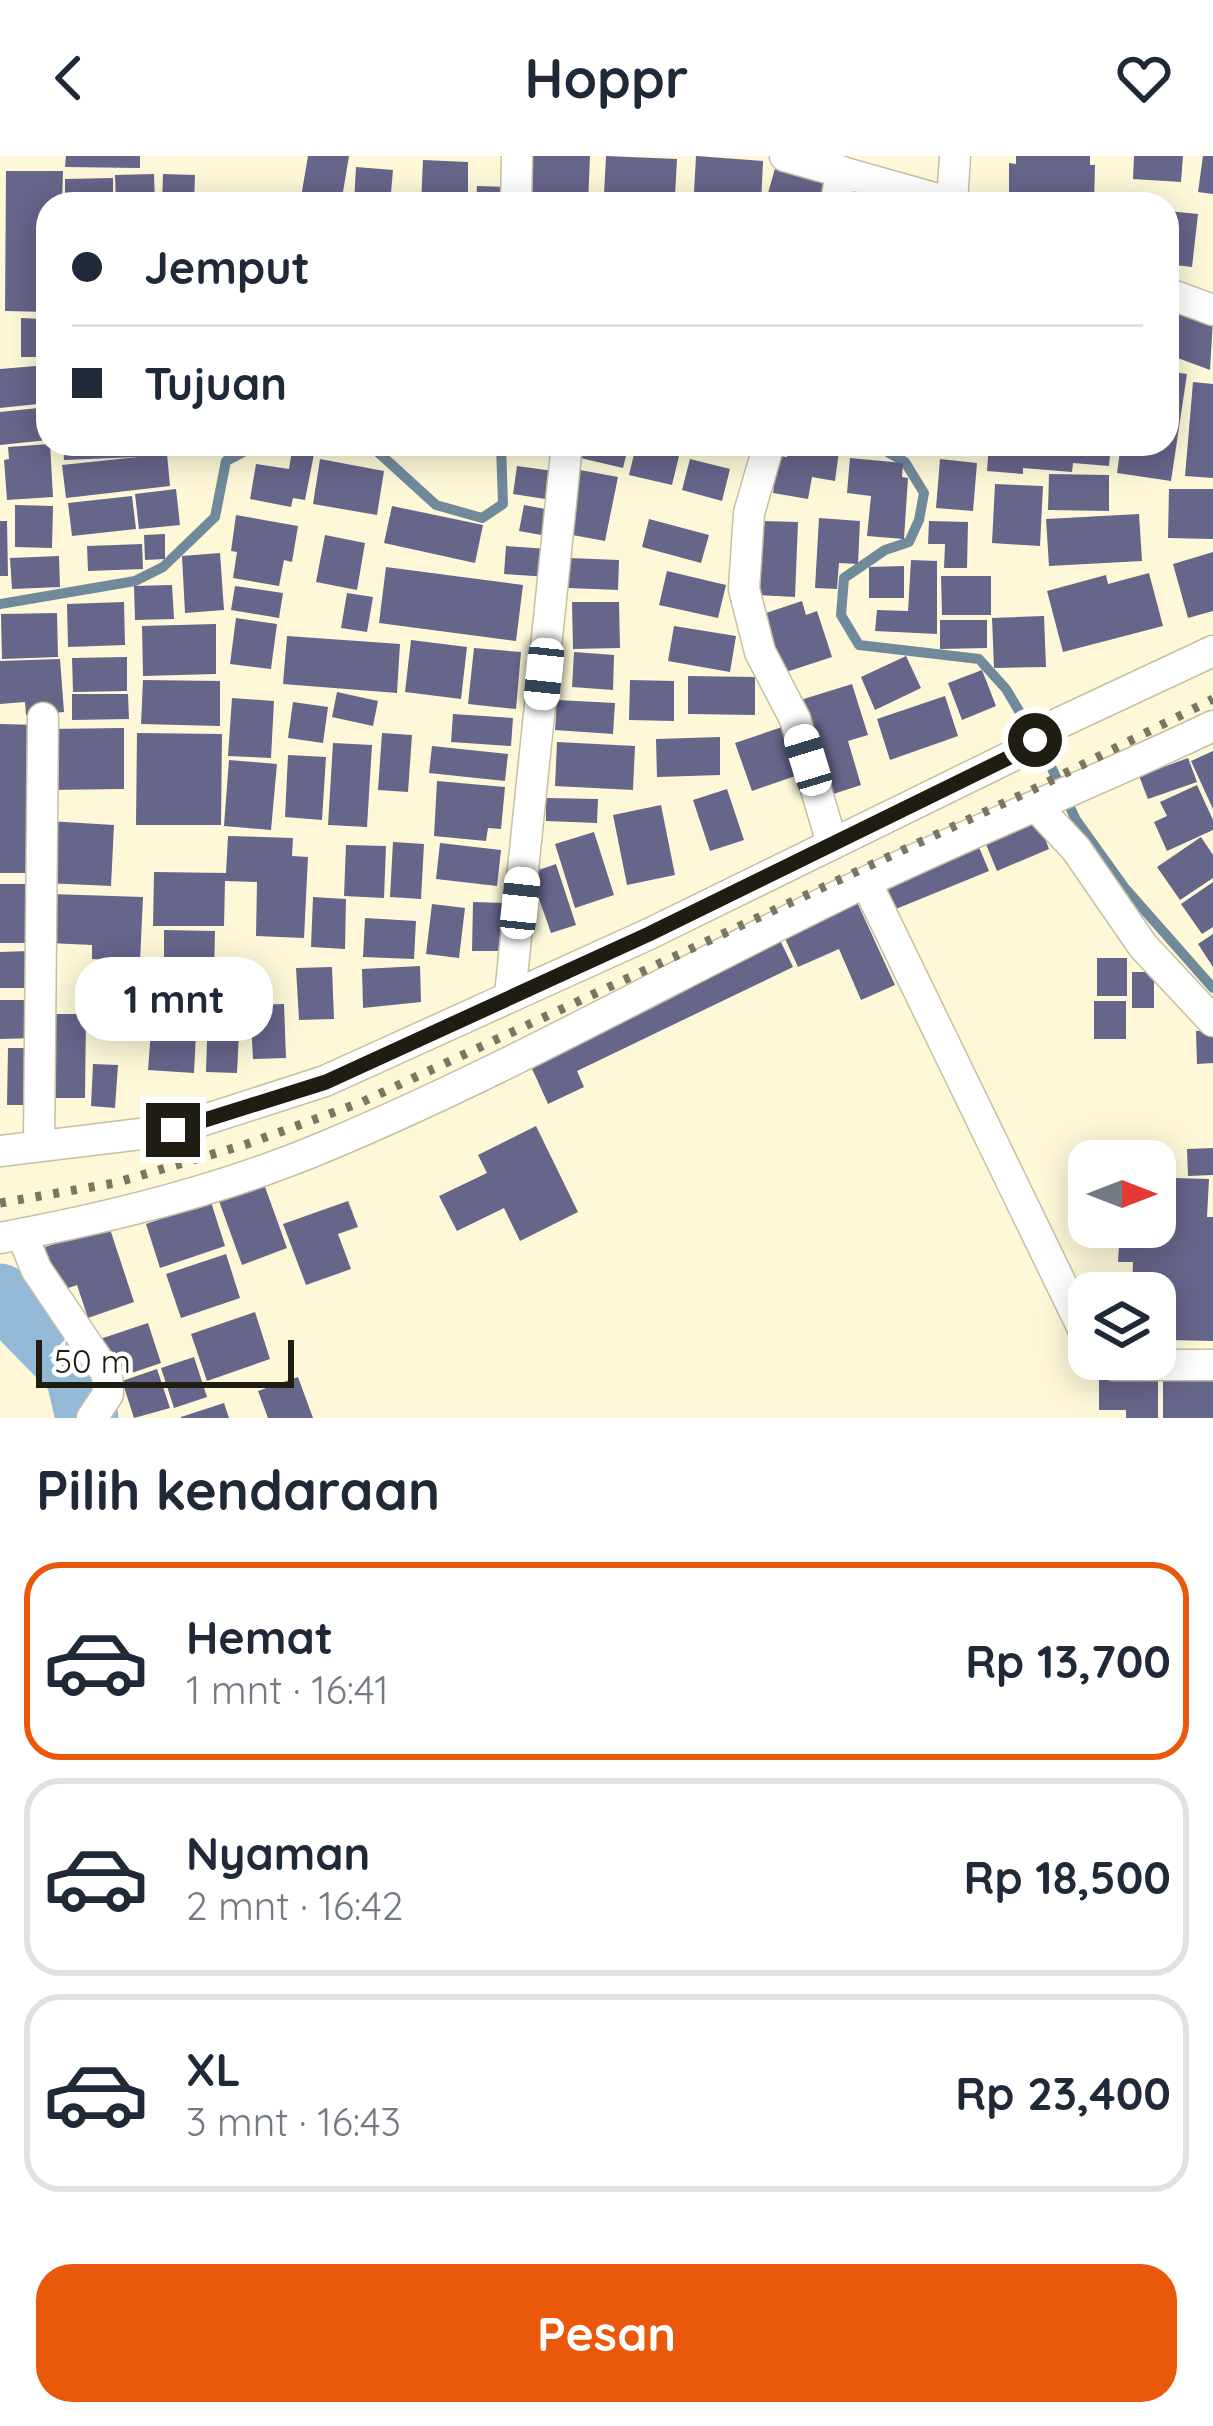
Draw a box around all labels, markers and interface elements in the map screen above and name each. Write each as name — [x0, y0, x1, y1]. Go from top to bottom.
text: Hoppr — [525, 44, 688, 112]
icon: back — [36, 45, 102, 111]
icon: heart — [1111, 45, 1177, 111]
text: Jemput — [144, 239, 310, 295]
text: Tujuan — [144, 355, 287, 411]
car — [522, 636, 566, 712]
route start — [1008, 713, 1062, 767]
car — [780, 720, 836, 800]
car — [498, 865, 542, 941]
callout: 1 mnt — [74, 956, 272, 1040]
text: 1 mnt — [123, 974, 225, 1023]
route end — [146, 1103, 200, 1157]
north arrow — [1068, 1140, 1176, 1248]
map controls — [1068, 1140, 1176, 1380]
button: layers — [1068, 1272, 1176, 1380]
scale bar — [36, 1334, 294, 1387]
text: 50 m — [54, 1340, 131, 1381]
text: Pilih kendaraan — [36, 1456, 440, 1524]
icon: car — [42, 1607, 150, 1715]
text: Hemat — [186, 1609, 333, 1665]
text: Rp 13,700 — [965, 1633, 1171, 1689]
text: 1 mnt · 16:41 — [186, 1665, 389, 1714]
icon: car — [42, 1823, 150, 1931]
text: Nyaman — [186, 1825, 370, 1881]
text: Rp 18,500 — [964, 1849, 1171, 1905]
text: 2 mnt · 16:42 — [186, 1881, 403, 1930]
icon: car — [42, 2039, 150, 2147]
text: XL — [186, 2041, 241, 2097]
text: Rp 23,400 — [955, 2065, 1171, 2121]
text: 3 mnt · 16:43 — [186, 2097, 401, 2146]
button: Pesan — [36, 2264, 1177, 2402]

